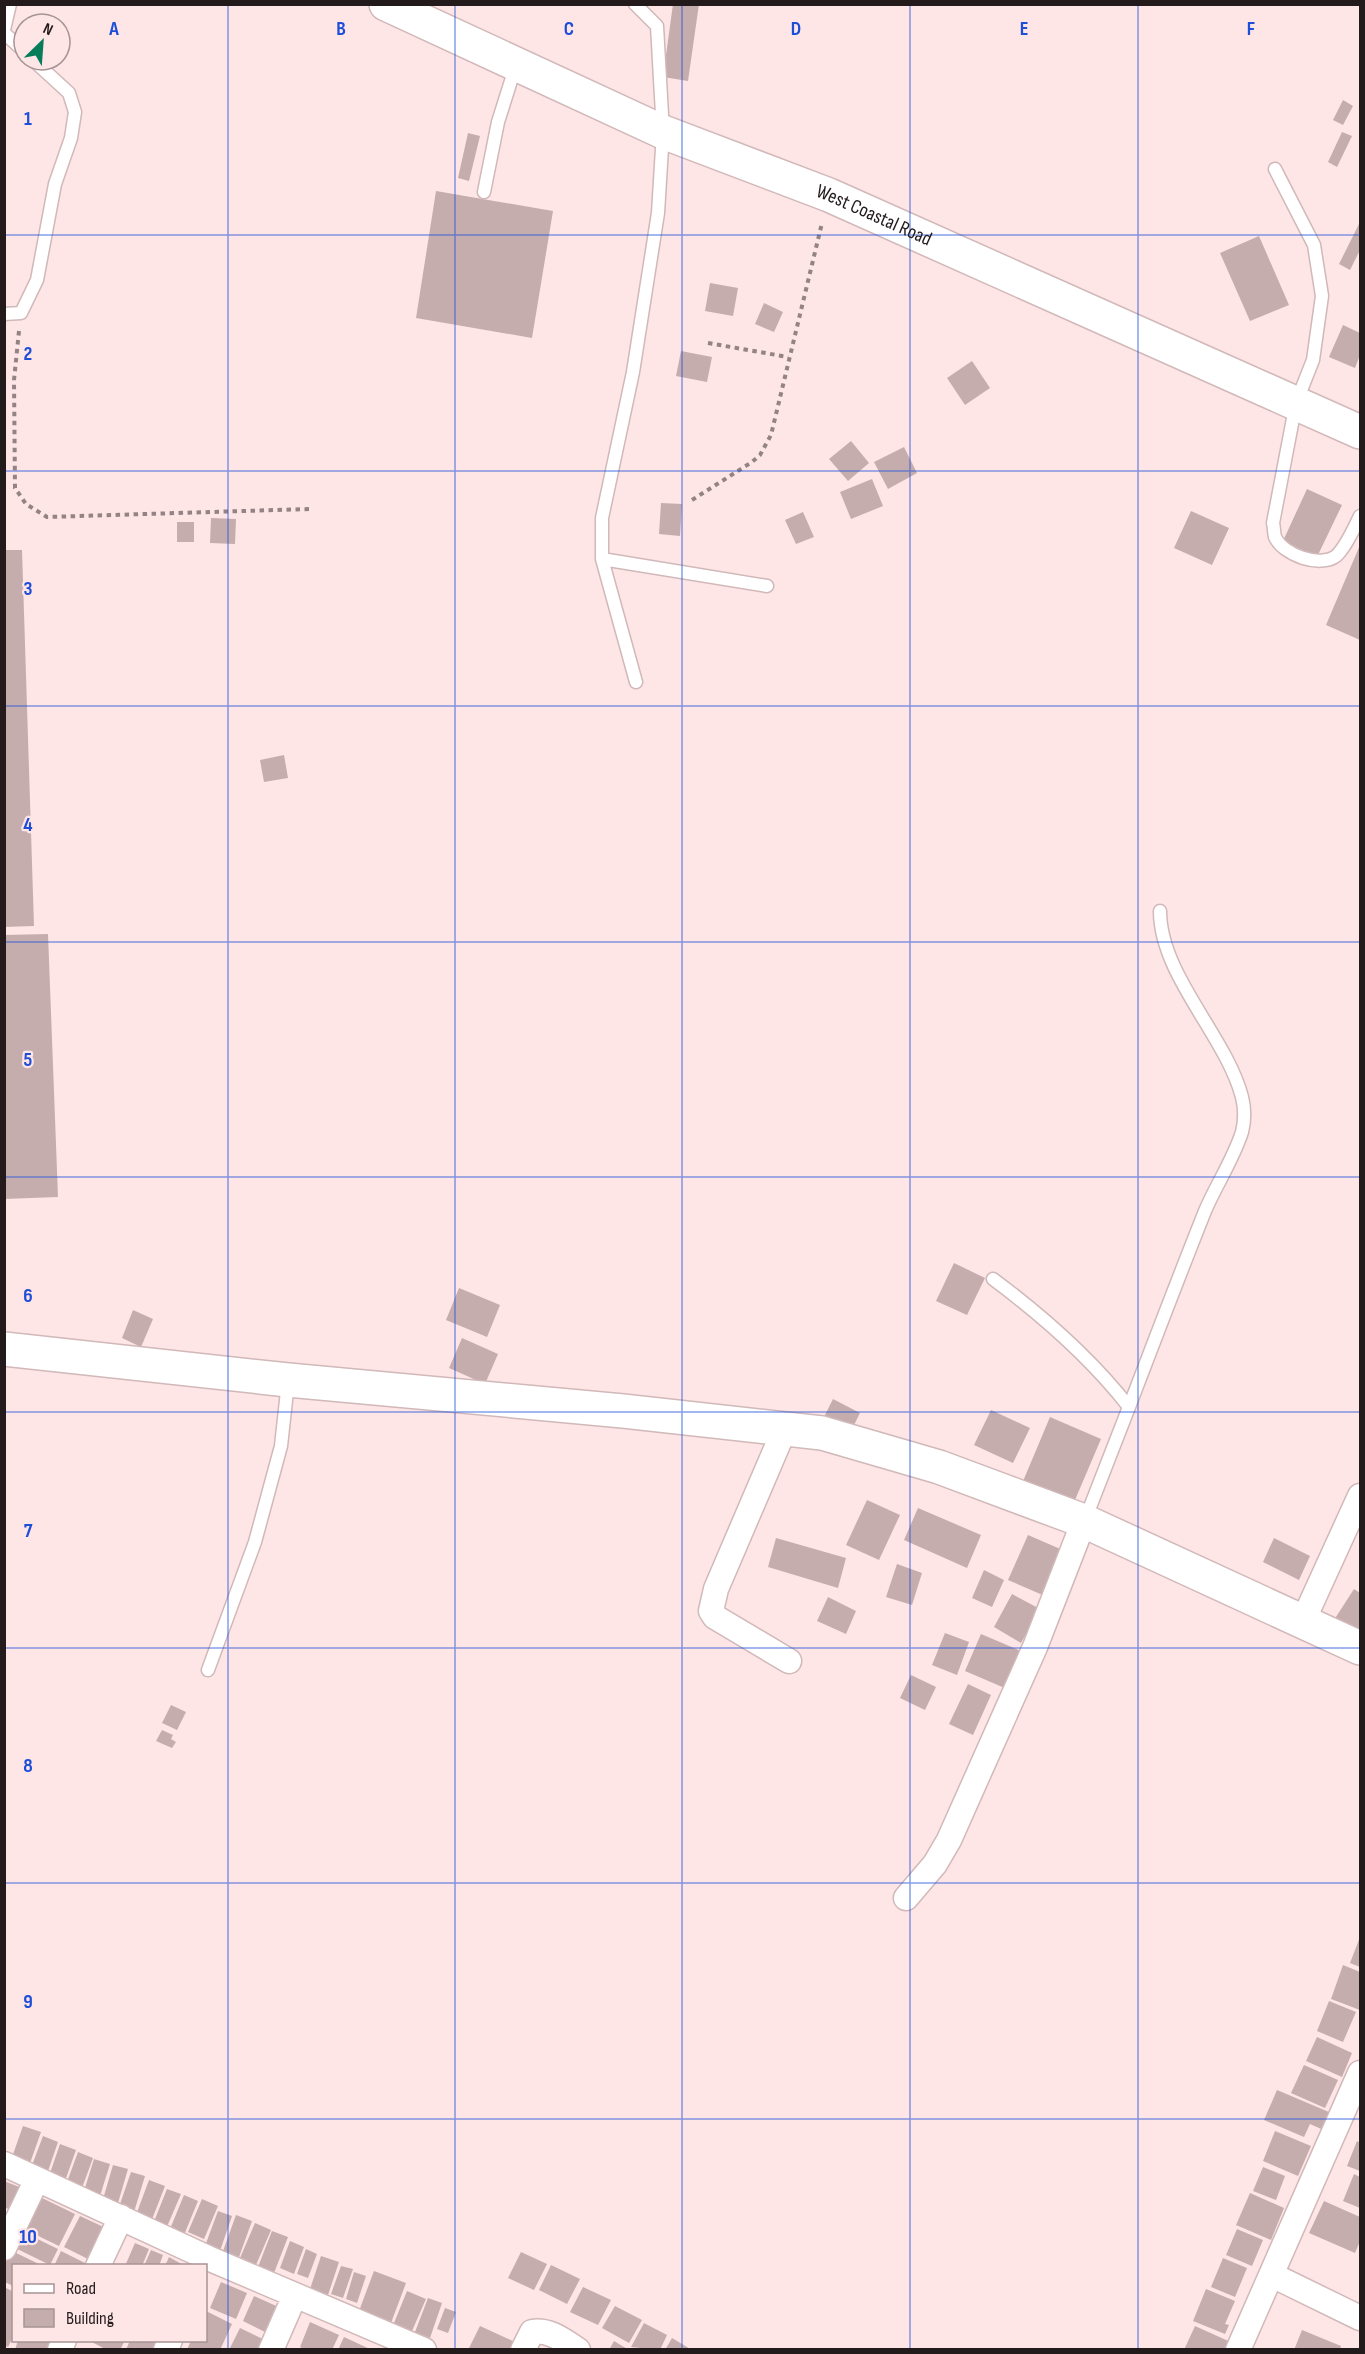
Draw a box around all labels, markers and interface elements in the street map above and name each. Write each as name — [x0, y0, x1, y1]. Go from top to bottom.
north arrow — [12, 12, 72, 72]
text: A — [108, 17, 119, 41]
text: B — [336, 17, 346, 41]
text: C — [564, 17, 574, 41]
text: D — [791, 17, 801, 41]
text: E — [1020, 17, 1028, 41]
text: F — [1247, 17, 1255, 41]
text: N — [40, 19, 56, 40]
text: 1 — [24, 107, 32, 131]
street label: West Coastal Road — [813, 179, 935, 251]
text: 2 — [24, 342, 32, 366]
text: 3 — [24, 577, 33, 601]
text: 4 — [23, 813, 33, 837]
text: 5 — [24, 1048, 33, 1072]
text: 6 — [23, 1284, 33, 1308]
text: 7 — [24, 1519, 33, 1543]
text: 8 — [23, 1754, 33, 1778]
text: 9 — [23, 1990, 33, 2014]
text: 10 — [19, 2225, 37, 2249]
legend — [12, 2264, 207, 2342]
text: Road — [66, 2278, 96, 2299]
text: Building — [66, 2308, 114, 2329]

